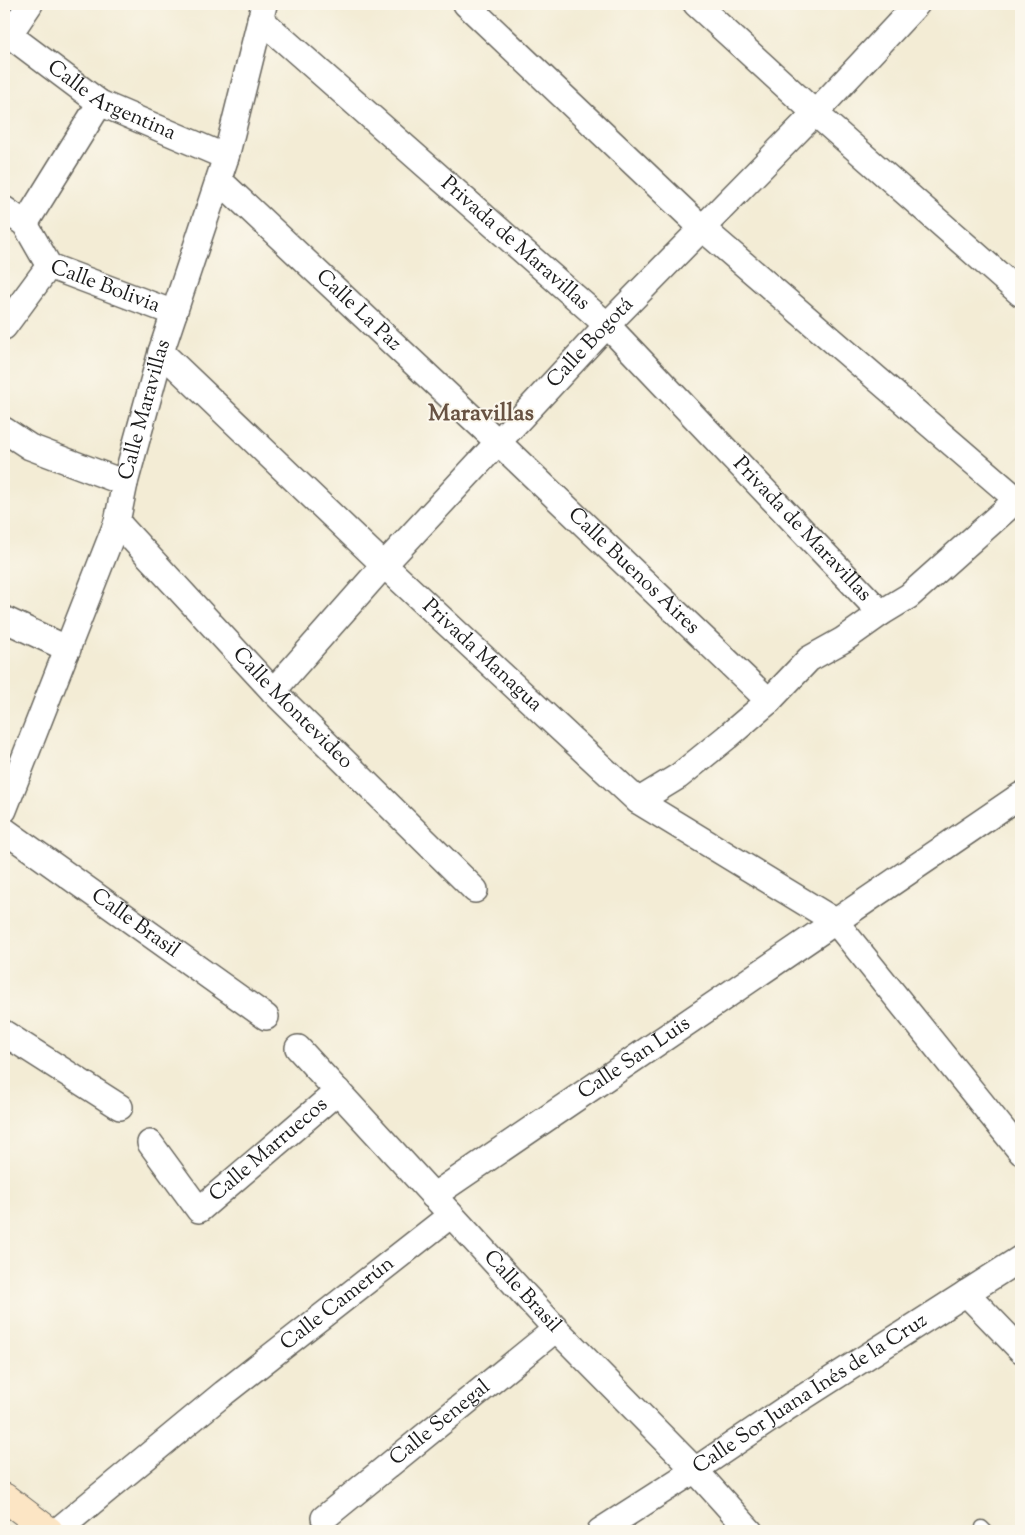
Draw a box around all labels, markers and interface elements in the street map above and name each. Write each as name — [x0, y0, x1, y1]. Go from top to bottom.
street label: Calle Argentina — [41, 53, 181, 149]
street label: Privada de Maravillas — [434, 170, 596, 318]
street label: Calle Bolivia — [46, 253, 164, 321]
street label: Calle La Paz — [309, 263, 408, 359]
street label: Calle Bogotá — [540, 291, 641, 395]
street label: Calle Maravillas — [111, 336, 179, 484]
district label: Maravillas — [428, 397, 534, 431]
street label: Privada de Maravillas — [725, 450, 878, 609]
street label: Calle Buenos Aires — [561, 501, 706, 642]
street label: Privada Managua — [415, 592, 549, 720]
street label: Calle Montevideo — [225, 641, 359, 777]
street label: Calle Brasil — [84, 881, 186, 966]
street label: Calle San Luis — [572, 1009, 697, 1108]
street label: Calle Marruecos — [203, 1091, 335, 1210]
street label: Calle Brasil — [476, 1244, 568, 1340]
street label: Calle Camerún — [274, 1250, 401, 1358]
street label: Calle Sor Juana Inés de la Cruz — [687, 1306, 934, 1482]
street label: Calle Senegal — [383, 1373, 497, 1473]

